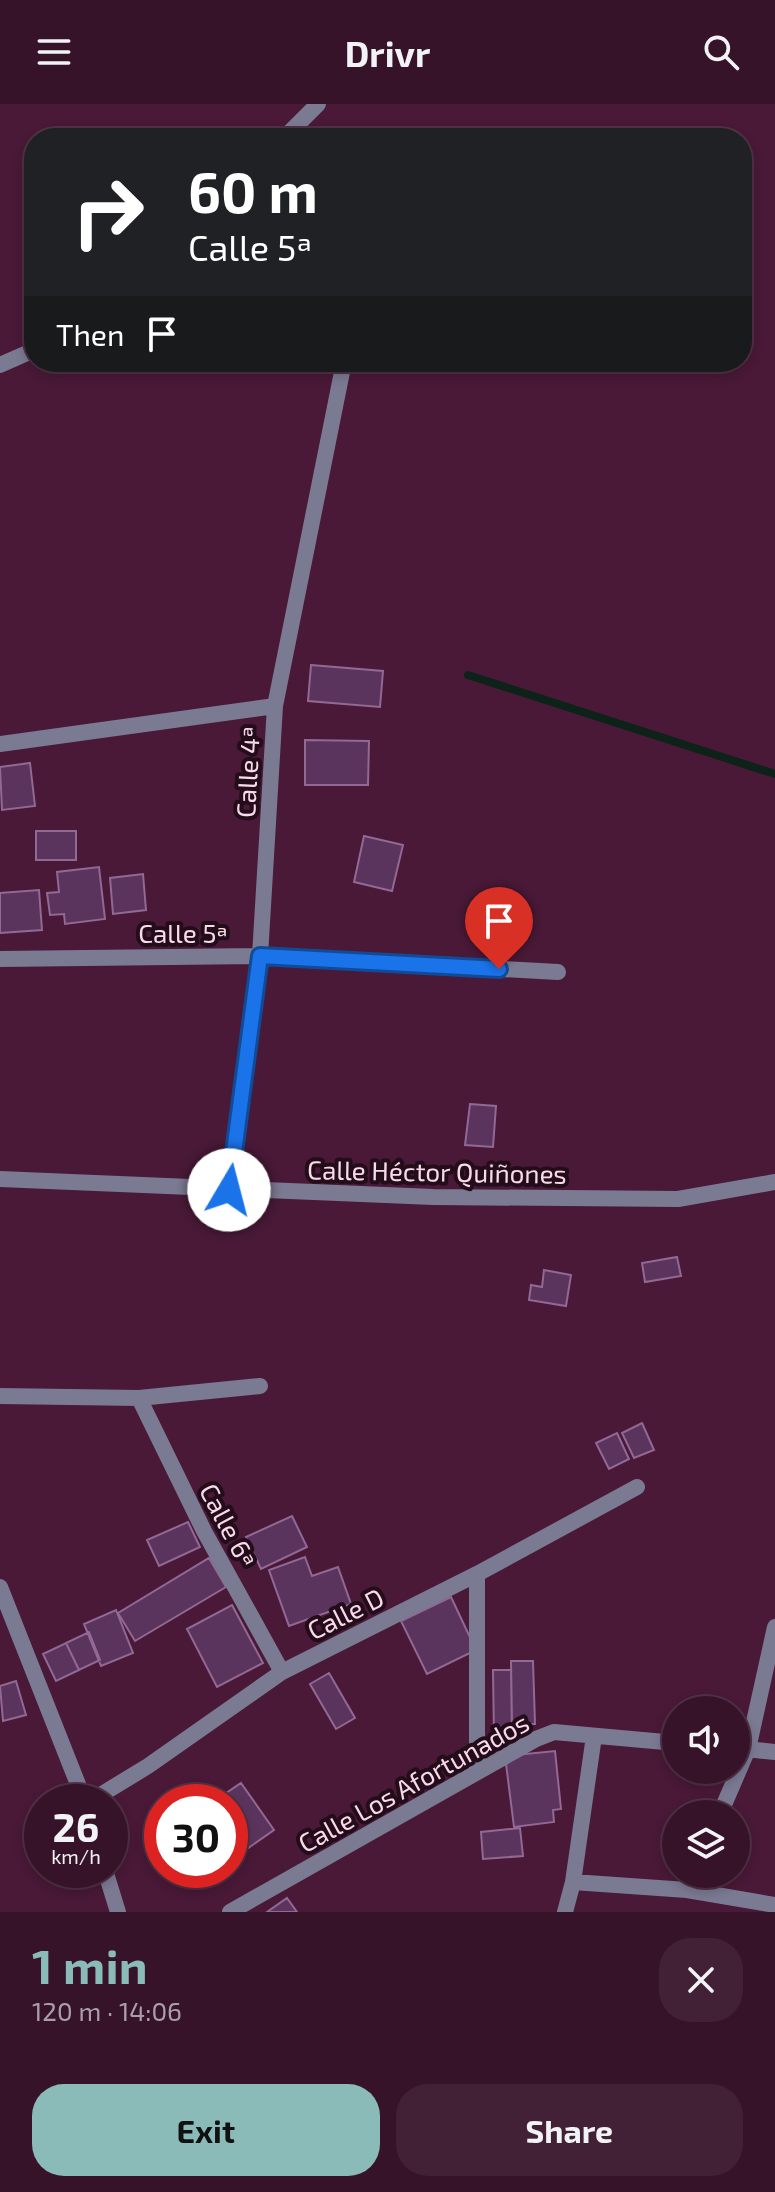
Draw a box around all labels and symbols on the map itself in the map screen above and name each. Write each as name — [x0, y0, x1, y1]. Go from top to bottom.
street label: Calle 4ª — [229, 725, 265, 819]
pin — [465, 887, 533, 969]
street label: Calle 5ª — [138, 917, 228, 948]
position arrow — [187, 1148, 271, 1232]
street label: Calle Héctor Quiñones — [307, 1153, 567, 1189]
street label: Calle 6ª — [194, 1478, 264, 1572]
street label: Calle D — [302, 1581, 388, 1645]
street label: Calle Los Afortunados — [292, 1706, 534, 1858]
speed limit sign: 30 — [144, 1784, 248, 1888]

